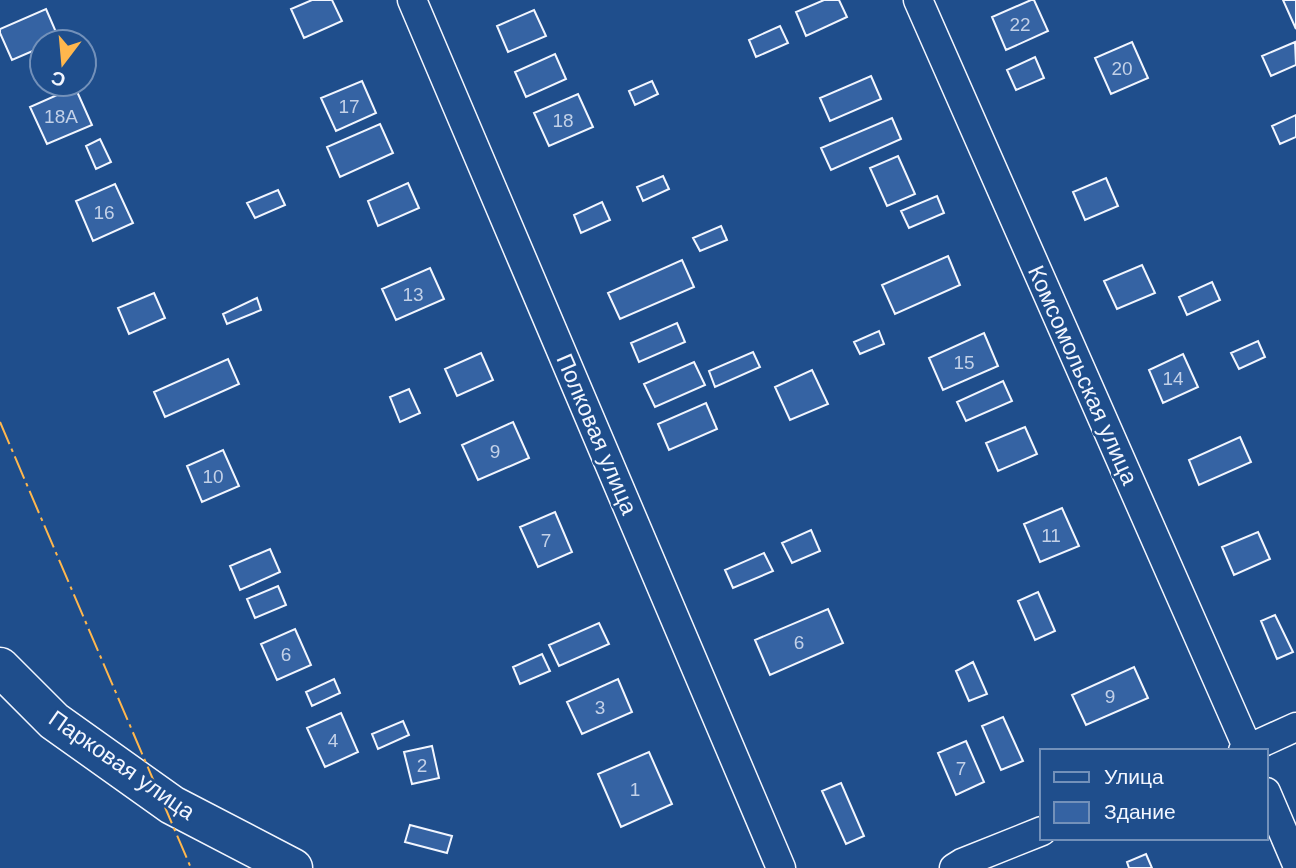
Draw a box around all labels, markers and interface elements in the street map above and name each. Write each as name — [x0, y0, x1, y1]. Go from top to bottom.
house number: 22 — [1009, 14, 1031, 35]
north arrow — [28, 28, 98, 98]
house number: 20 — [1111, 58, 1133, 79]
text: С — [49, 67, 68, 91]
house number: 17 — [338, 96, 360, 117]
house number: 18А — [44, 106, 78, 127]
house number: 18 — [552, 110, 574, 131]
house number: 16 — [93, 202, 115, 223]
street label: Комсомольская улица — [1023, 261, 1143, 489]
house number: 13 — [402, 284, 424, 305]
street label: Полковая улица — [551, 350, 643, 519]
house number: 15 — [953, 352, 975, 373]
house number: 14 — [1162, 368, 1184, 389]
house number: 9 — [490, 441, 500, 462]
house number: 10 — [202, 466, 224, 487]
house number: 11 — [1041, 525, 1061, 546]
house number: 7 — [541, 530, 551, 551]
house number: 6 — [794, 632, 804, 653]
house number: 6 — [281, 644, 291, 665]
house number: 9 — [1105, 686, 1115, 707]
house number: 3 — [595, 697, 605, 718]
street label: Парковая улица — [44, 705, 200, 825]
house number: 4 — [328, 730, 339, 751]
legend — [1040, 749, 1268, 840]
house number: 2 — [417, 755, 427, 776]
house number: 7 — [956, 758, 966, 779]
text: Улица — [1104, 765, 1164, 788]
house number: 1 — [630, 779, 640, 800]
text: Здание — [1104, 800, 1176, 823]

